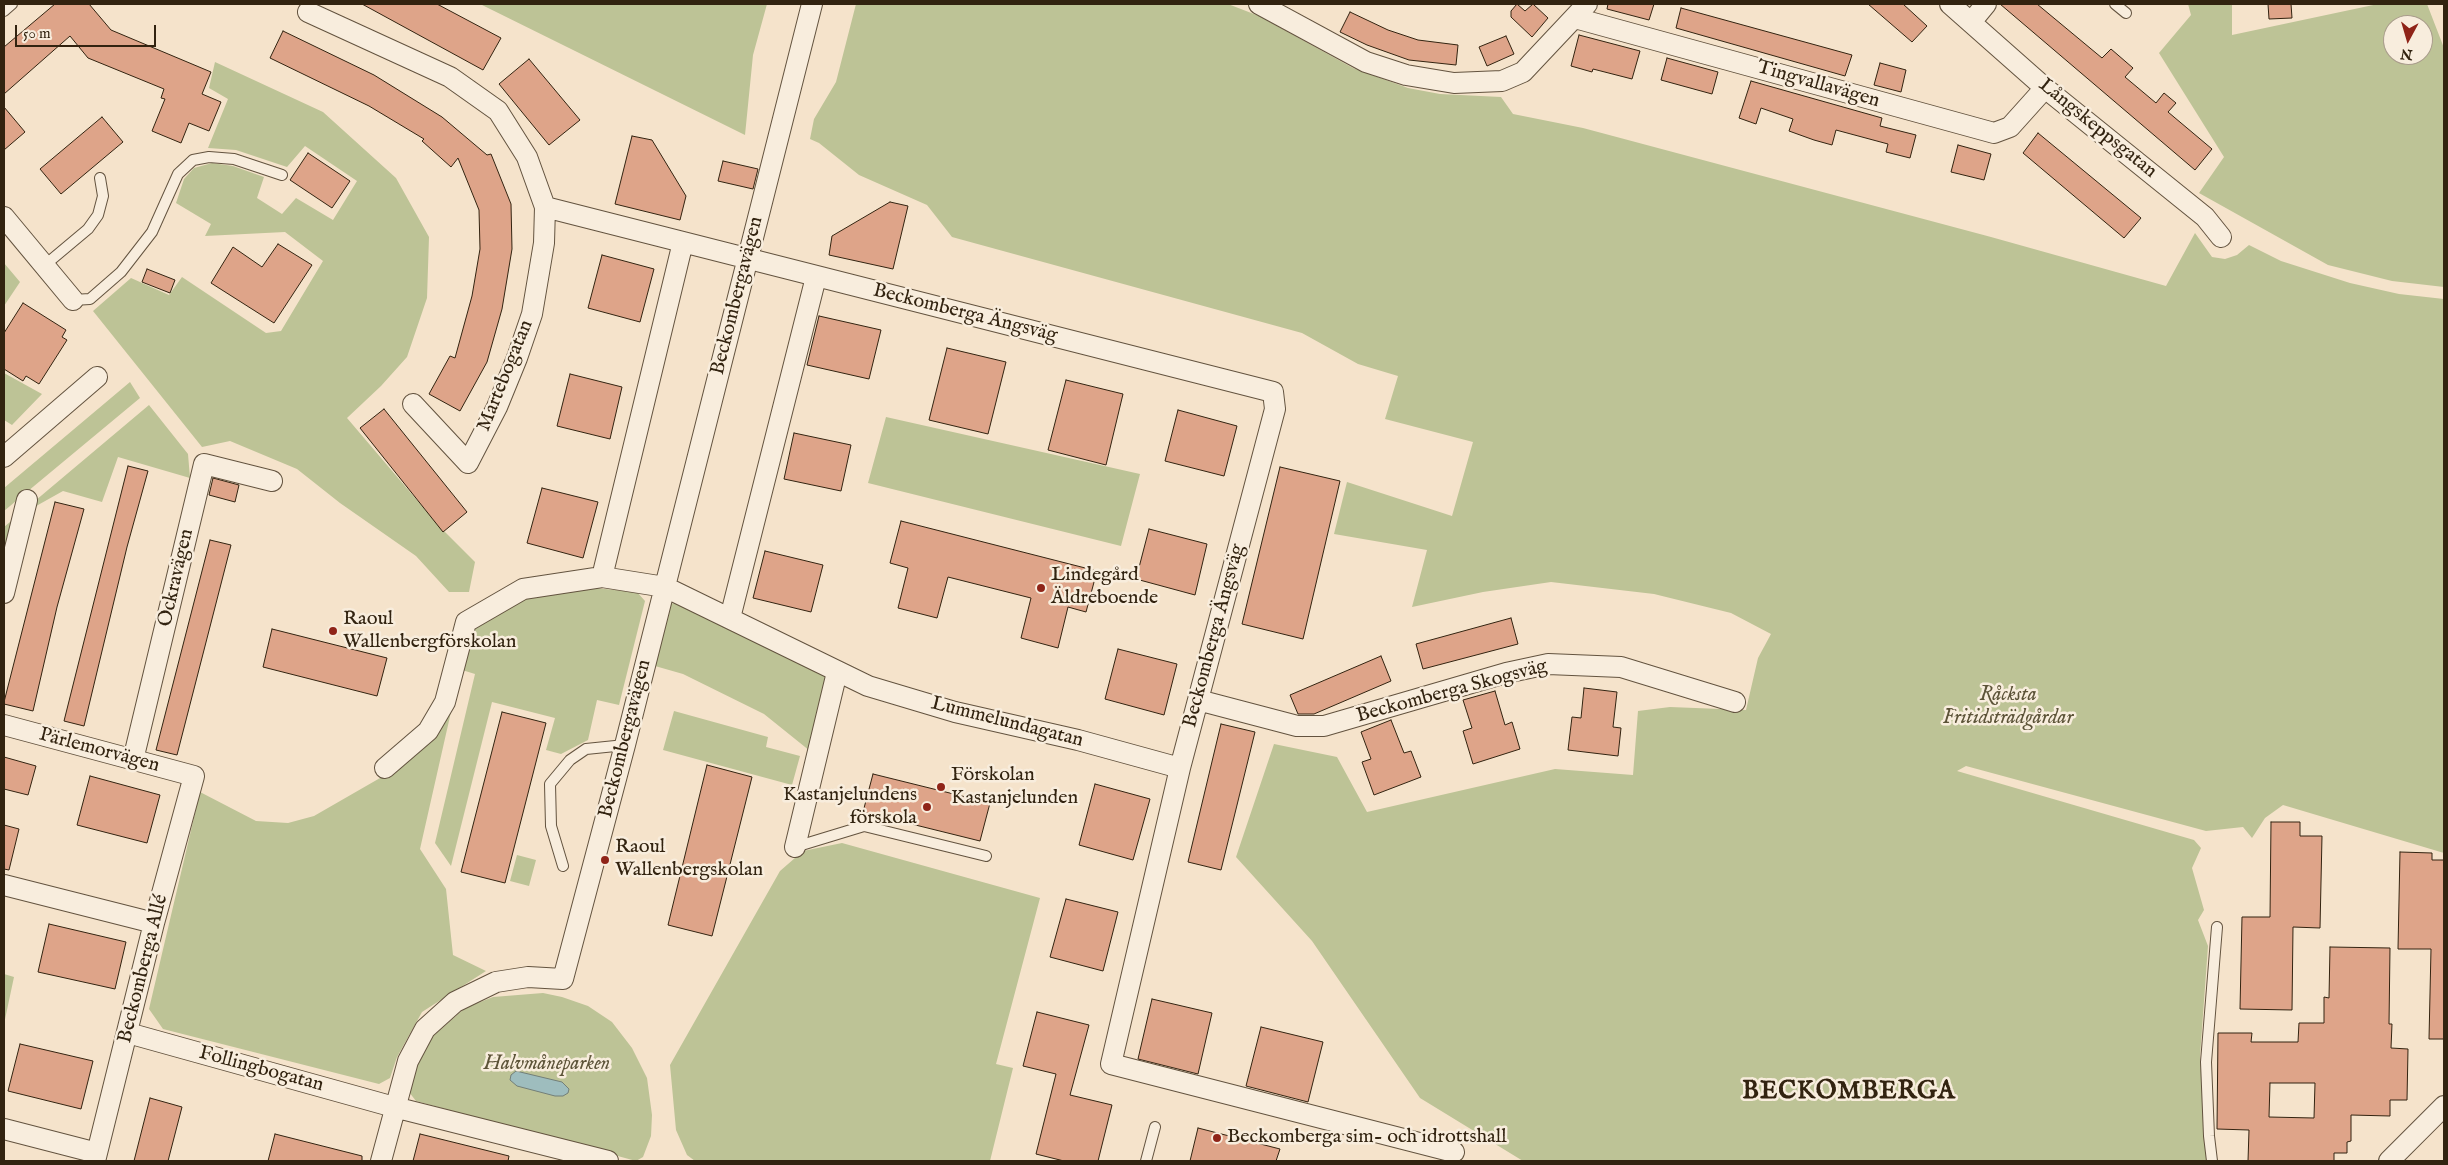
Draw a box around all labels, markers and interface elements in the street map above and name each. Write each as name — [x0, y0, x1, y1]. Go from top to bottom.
scale bar — [18, 15, 159, 47]
north arrow — [2383, 15, 2433, 65]
text: 50 m — [23, 24, 51, 43]
text: N — [2400, 44, 2414, 64]
street label: Tingvallavägen — [1754, 56, 1882, 114]
street label: Långskeppsgatan — [2033, 74, 2161, 184]
street label: Beckombergavägen — [707, 214, 769, 378]
street label: Beckomberga Ängsväg — [870, 279, 1060, 349]
street label: Martebogatan — [473, 317, 539, 435]
street label: Ockravägen — [154, 527, 200, 629]
street label: Beckomberga Ängsväg — [1179, 542, 1251, 730]
place label: Lindegård Äldreboende — [1051, 564, 1158, 611]
marker: Lindegård Äldreboende — [1035, 582, 1047, 594]
place label: Raoul Wallenbergförskolan — [343, 608, 516, 655]
marker: Raoul Wallenbergförskolan — [327, 625, 339, 637]
street label: Beckomberga Skogsväg — [1354, 655, 1550, 729]
street label: Beckombergavägen — [595, 657, 657, 821]
park label: Råcksta Fritidsträdgårdar — [1943, 684, 2073, 731]
street label: Lummelundagatan — [928, 692, 1086, 754]
street label: Pärlemorvägen — [36, 723, 162, 779]
place label: Förskolan Kastanjelunden — [951, 764, 1078, 811]
marker: Förskolan Kastanjelunden — [935, 781, 947, 793]
place label: Kastanjelundens förskola — [783, 784, 917, 831]
marker: Kastanjelundens förskola — [921, 801, 933, 813]
place label: Raoul Wallenbergskolan — [615, 836, 763, 883]
marker: Raoul Wallenbergskolan — [599, 854, 611, 866]
street label: Beckomberga Allé — [114, 892, 174, 1046]
street label: Follingbogatan — [196, 1042, 326, 1098]
park label: Halvmåneparken — [484, 1053, 610, 1077]
district label: BECKOMBERGA — [1741, 1078, 1957, 1108]
place label: Beckomberga sim- och idrottshall — [1227, 1126, 1507, 1150]
marker: Beckomberga sim- och idrottshall — [1211, 1132, 1223, 1144]

